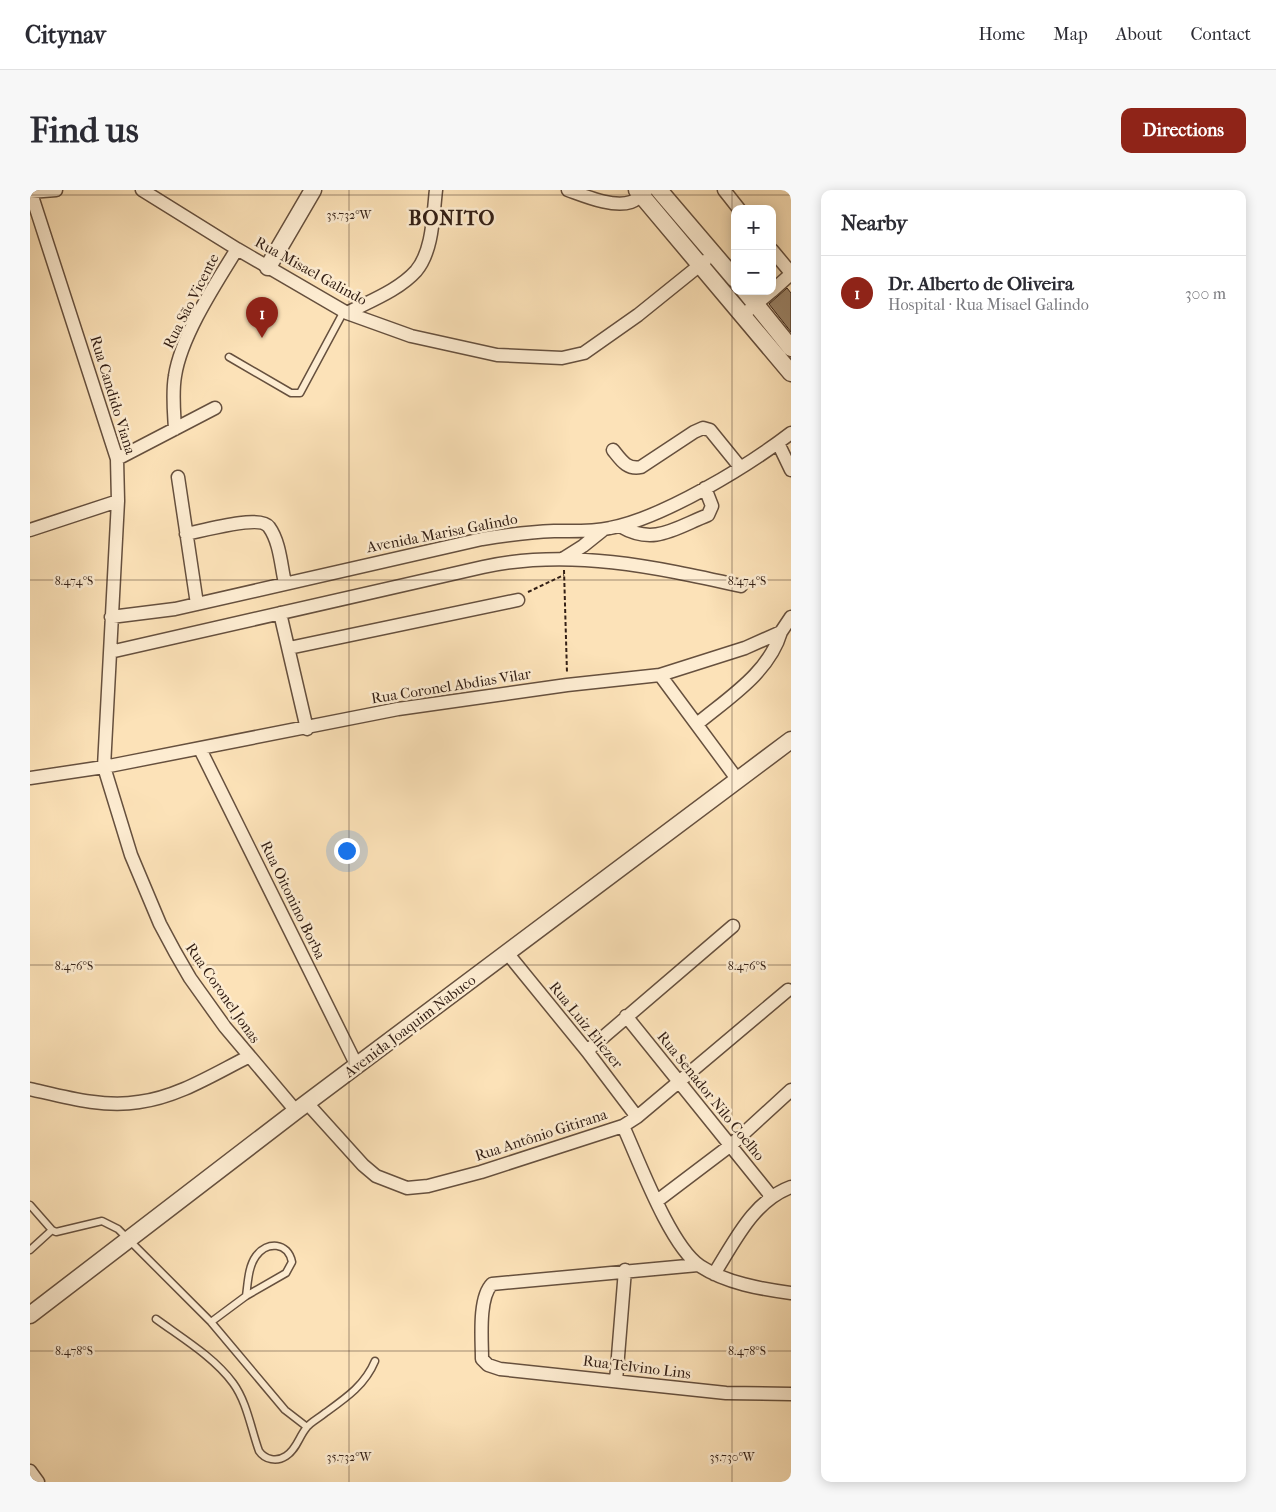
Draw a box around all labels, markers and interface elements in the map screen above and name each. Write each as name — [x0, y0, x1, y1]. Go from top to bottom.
text: Citynav — [25, 21, 106, 49]
text: Home — [978, 24, 1025, 45]
text: Map — [1053, 24, 1088, 45]
text: About — [1116, 24, 1162, 45]
text: Contact — [1190, 24, 1251, 45]
button: Directions — [1121, 108, 1246, 153]
text: Find us — [30, 110, 139, 151]
map controls — [731, 205, 776, 295]
button: + — [731, 205, 776, 250]
district label: BONITO — [409, 207, 495, 230]
text: 35.732°W — [327, 208, 373, 222]
text: Nearby — [841, 211, 907, 235]
street label: Rua Misael Galindo — [252, 233, 370, 309]
street label: Rua São Vicente — [159, 250, 223, 352]
button: − — [731, 250, 776, 295]
text: Dr. Alberto de Oliveira — [888, 273, 1074, 295]
text: 1 — [854, 284, 860, 303]
text: 300 m — [1185, 284, 1226, 303]
text: Hospital · Rua Misael Galindo — [888, 295, 1089, 314]
pin: 1 — [246, 297, 278, 338]
street label: Rua Candido Viana — [86, 333, 140, 458]
street label: Avenida Marisa Galindo — [364, 509, 519, 557]
text: 8.474°S — [55, 574, 93, 588]
text: 8.474°S — [728, 574, 766, 588]
street label: Rua Coronel Abdias Vilar — [370, 664, 533, 708]
street label: Rua Oitonino Borba — [257, 838, 330, 963]
your location — [334, 838, 360, 864]
street label: Rua Coronel Jonas — [182, 939, 264, 1047]
text: 8.476°S — [55, 959, 93, 973]
text: 8.476°S — [728, 959, 766, 973]
street label: Avenida Joaquim Nabuco — [340, 970, 480, 1082]
street label: Rua Luiz Eliezer — [545, 978, 627, 1073]
street label: Rua Senador Nilo Coelho — [653, 1028, 769, 1165]
street label: Rua Antônio Gitirana — [473, 1105, 610, 1165]
text: 8.478°S — [55, 1344, 93, 1358]
text: 8.478°S — [728, 1344, 766, 1358]
street label: Rua Telvino Lins — [582, 1351, 692, 1383]
text: 35.732°W — [327, 1450, 373, 1464]
text: 35.730°W — [709, 1450, 756, 1464]

